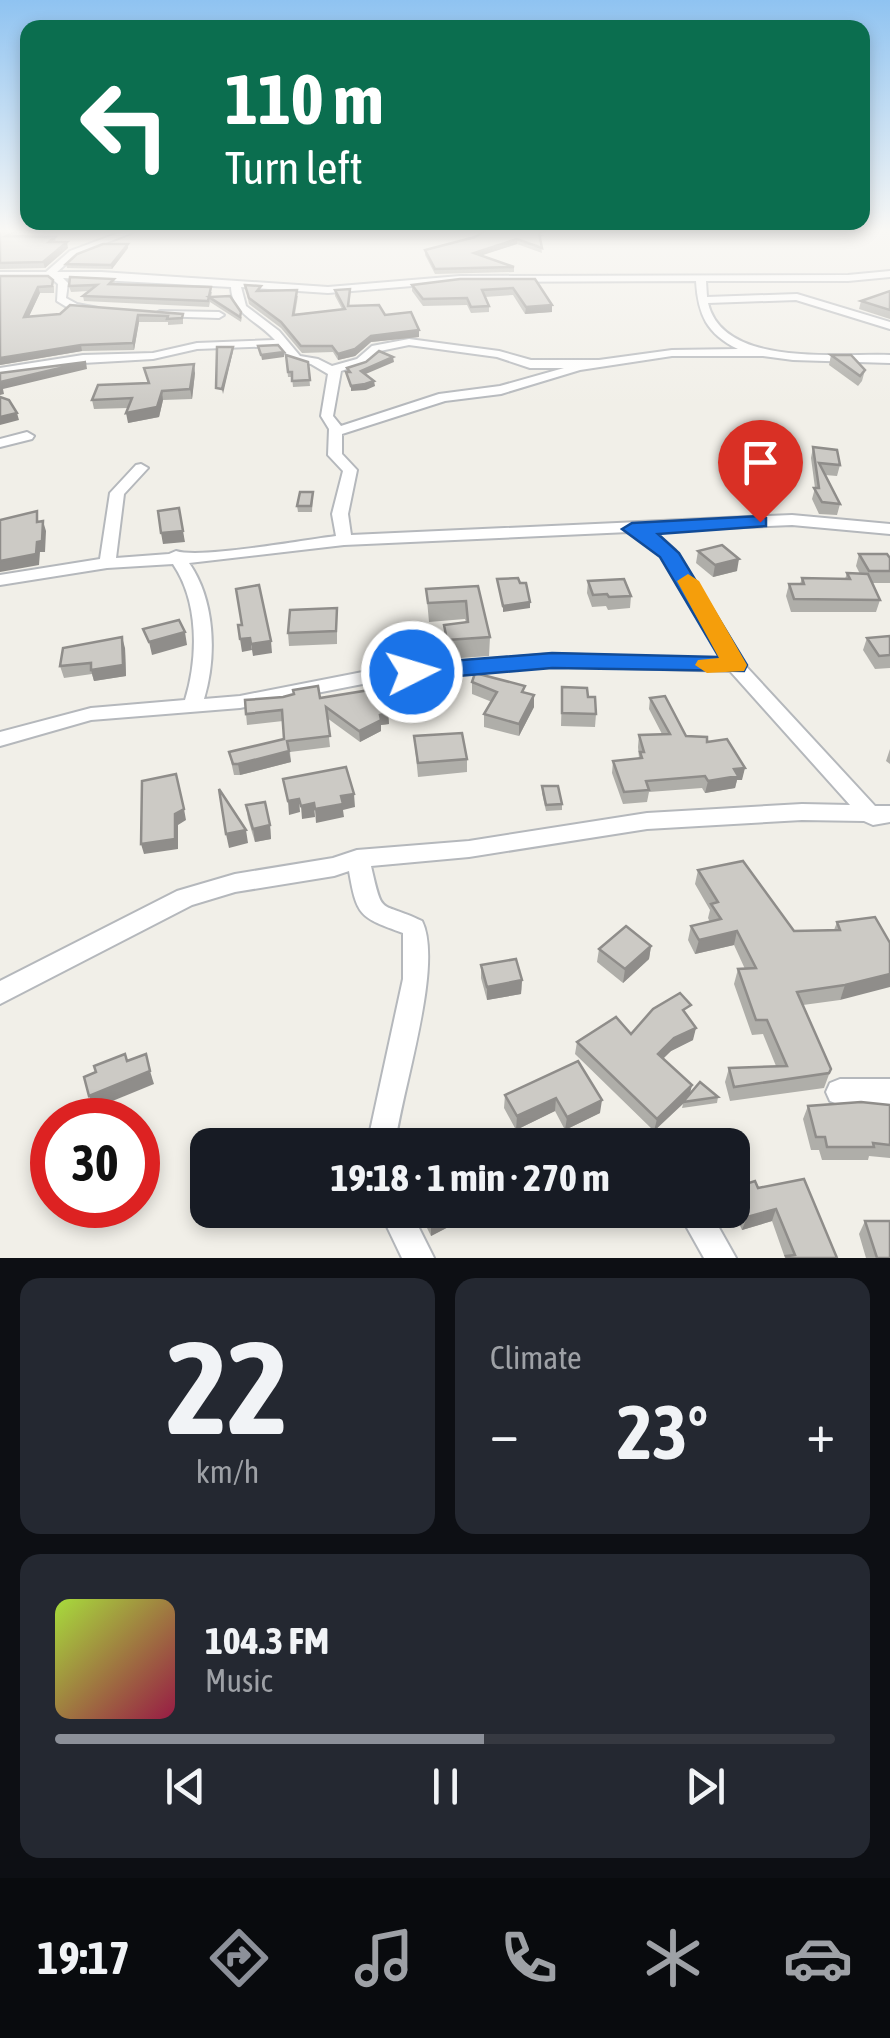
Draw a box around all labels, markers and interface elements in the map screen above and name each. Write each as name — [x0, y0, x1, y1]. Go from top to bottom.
text: 110 m — [225, 59, 384, 139]
icon: left — [60, 60, 190, 190]
text: Turn left — [225, 142, 363, 194]
pin — [718, 420, 803, 523]
icon: arrive — [733, 435, 788, 490]
position arrow — [360, 620, 464, 724]
speed limit sign: 30 — [30, 1098, 160, 1228]
text: 19:18 · 1 min · 270 m — [330, 1156, 610, 1199]
text: 22 — [166, 1313, 289, 1462]
text: Climate — [490, 1339, 582, 1376]
text: 23° — [617, 1389, 708, 1475]
text: − — [490, 1401, 519, 1464]
text: + — [806, 1401, 835, 1464]
text: km/h — [196, 1453, 259, 1490]
text: 104.3 FM — [205, 1619, 329, 1662]
text: Music — [205, 1662, 272, 1699]
icon: previous — [158, 1759, 213, 1814]
icon: pause — [418, 1759, 473, 1814]
icon: next — [678, 1759, 733, 1814]
icon: directions — [204, 1923, 274, 1993]
icon: music — [349, 1923, 419, 1993]
icon: phone — [494, 1923, 564, 1993]
icon: climate — [638, 1923, 708, 1993]
icon: car — [783, 1923, 853, 1993]
text: 19:17 — [37, 1932, 130, 1984]

